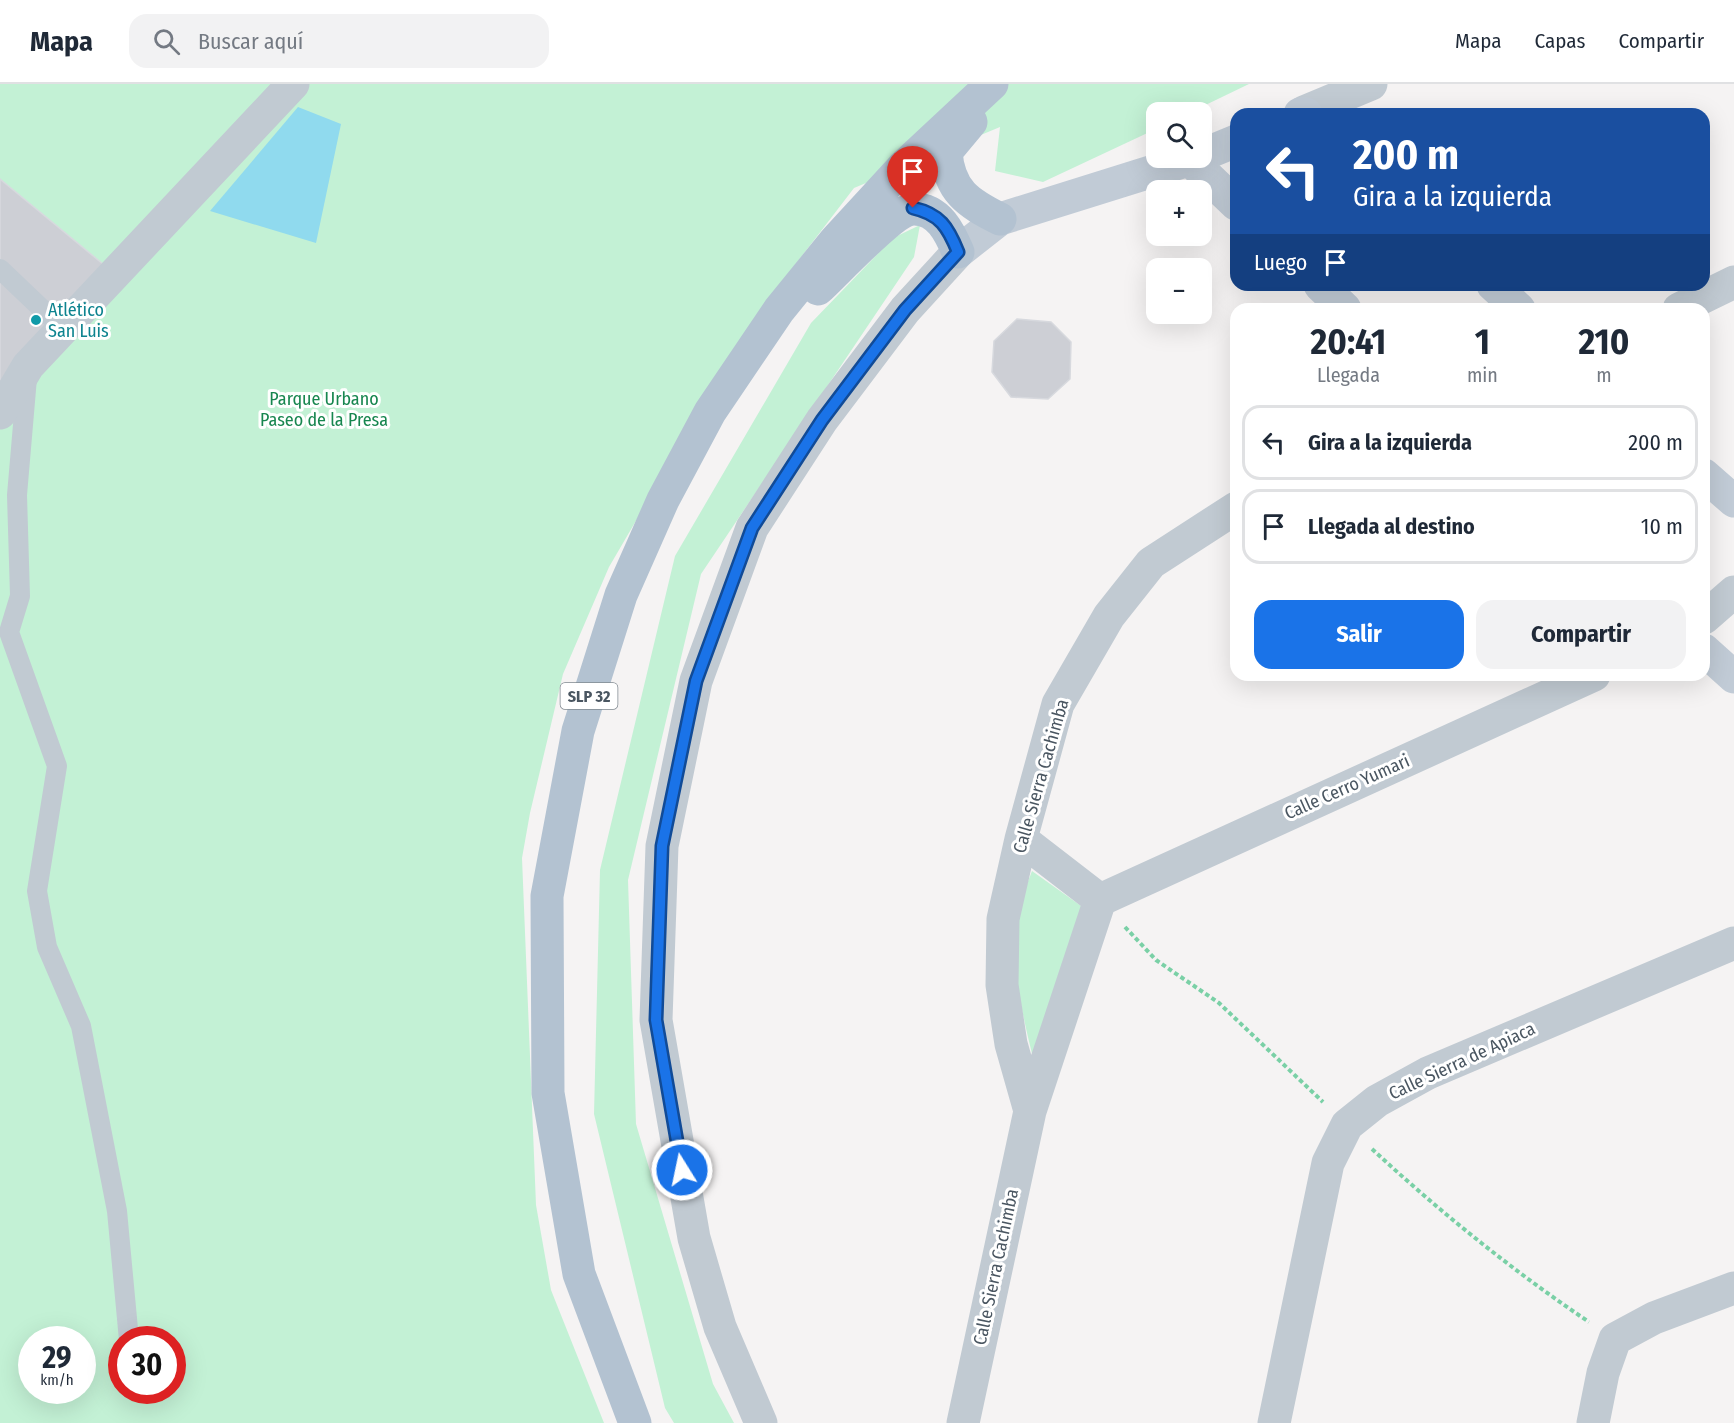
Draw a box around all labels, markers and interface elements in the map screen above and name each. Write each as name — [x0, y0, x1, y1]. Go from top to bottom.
search box — [129, 14, 549, 68]
text: Mapa — [30, 25, 93, 58]
icon: search — [150, 25, 183, 58]
text: Buscar aquí — [198, 28, 303, 55]
text: Mapa — [1455, 28, 1502, 54]
text: Capas — [1535, 28, 1585, 54]
text: Compartir — [1618, 28, 1704, 54]
map controls — [1146, 102, 1212, 324]
button: search — [1146, 102, 1212, 168]
text: 200 m — [1353, 130, 1459, 180]
icon: left — [1254, 132, 1332, 210]
pin — [887, 146, 938, 208]
icon: arrive — [896, 155, 929, 188]
button: + — [1146, 180, 1212, 246]
text: Gira a la izquierda — [1353, 181, 1552, 213]
icon: arrive — [1319, 246, 1352, 279]
text: Luego — [1254, 249, 1307, 276]
button: − — [1146, 258, 1212, 324]
place label: Atlético San Luis — [48, 299, 109, 342]
marker: Atlético San Luis — [29, 313, 43, 327]
text: 20:41 — [1311, 320, 1386, 364]
text: 1 — [1475, 320, 1490, 364]
text: 210 — [1578, 320, 1629, 364]
text: Llegada — [1317, 363, 1380, 387]
text: min — [1467, 363, 1498, 387]
text: m — [1596, 363, 1612, 387]
park label: Parque Urbano Paseo de la Presa — [260, 388, 388, 431]
icon: left — [1257, 426, 1290, 459]
text: Gira a la izquierda — [1308, 429, 1472, 456]
text: 200 m — [1628, 429, 1683, 456]
icon: arrive — [1257, 510, 1290, 543]
text: Llegada al destino — [1308, 513, 1475, 540]
text: 10 m — [1641, 513, 1683, 540]
button: Salir — [1254, 600, 1464, 669]
button: Compartir — [1476, 600, 1686, 669]
road number: SLP 32 — [560, 683, 618, 709]
street label: Calle Sierra Cachimba — [1008, 696, 1074, 856]
street label: Calle Cerro Yumari — [1281, 750, 1413, 824]
street label: Calle Sierra de Apiaca — [1385, 1017, 1539, 1105]
position arrow — [650, 1138, 714, 1202]
street label: Calle Sierra Cachimba — [969, 1187, 1023, 1347]
speed limit sign: 30 — [108, 1326, 186, 1404]
text: 29 — [42, 1340, 72, 1376]
text: km/h — [40, 1371, 74, 1389]

